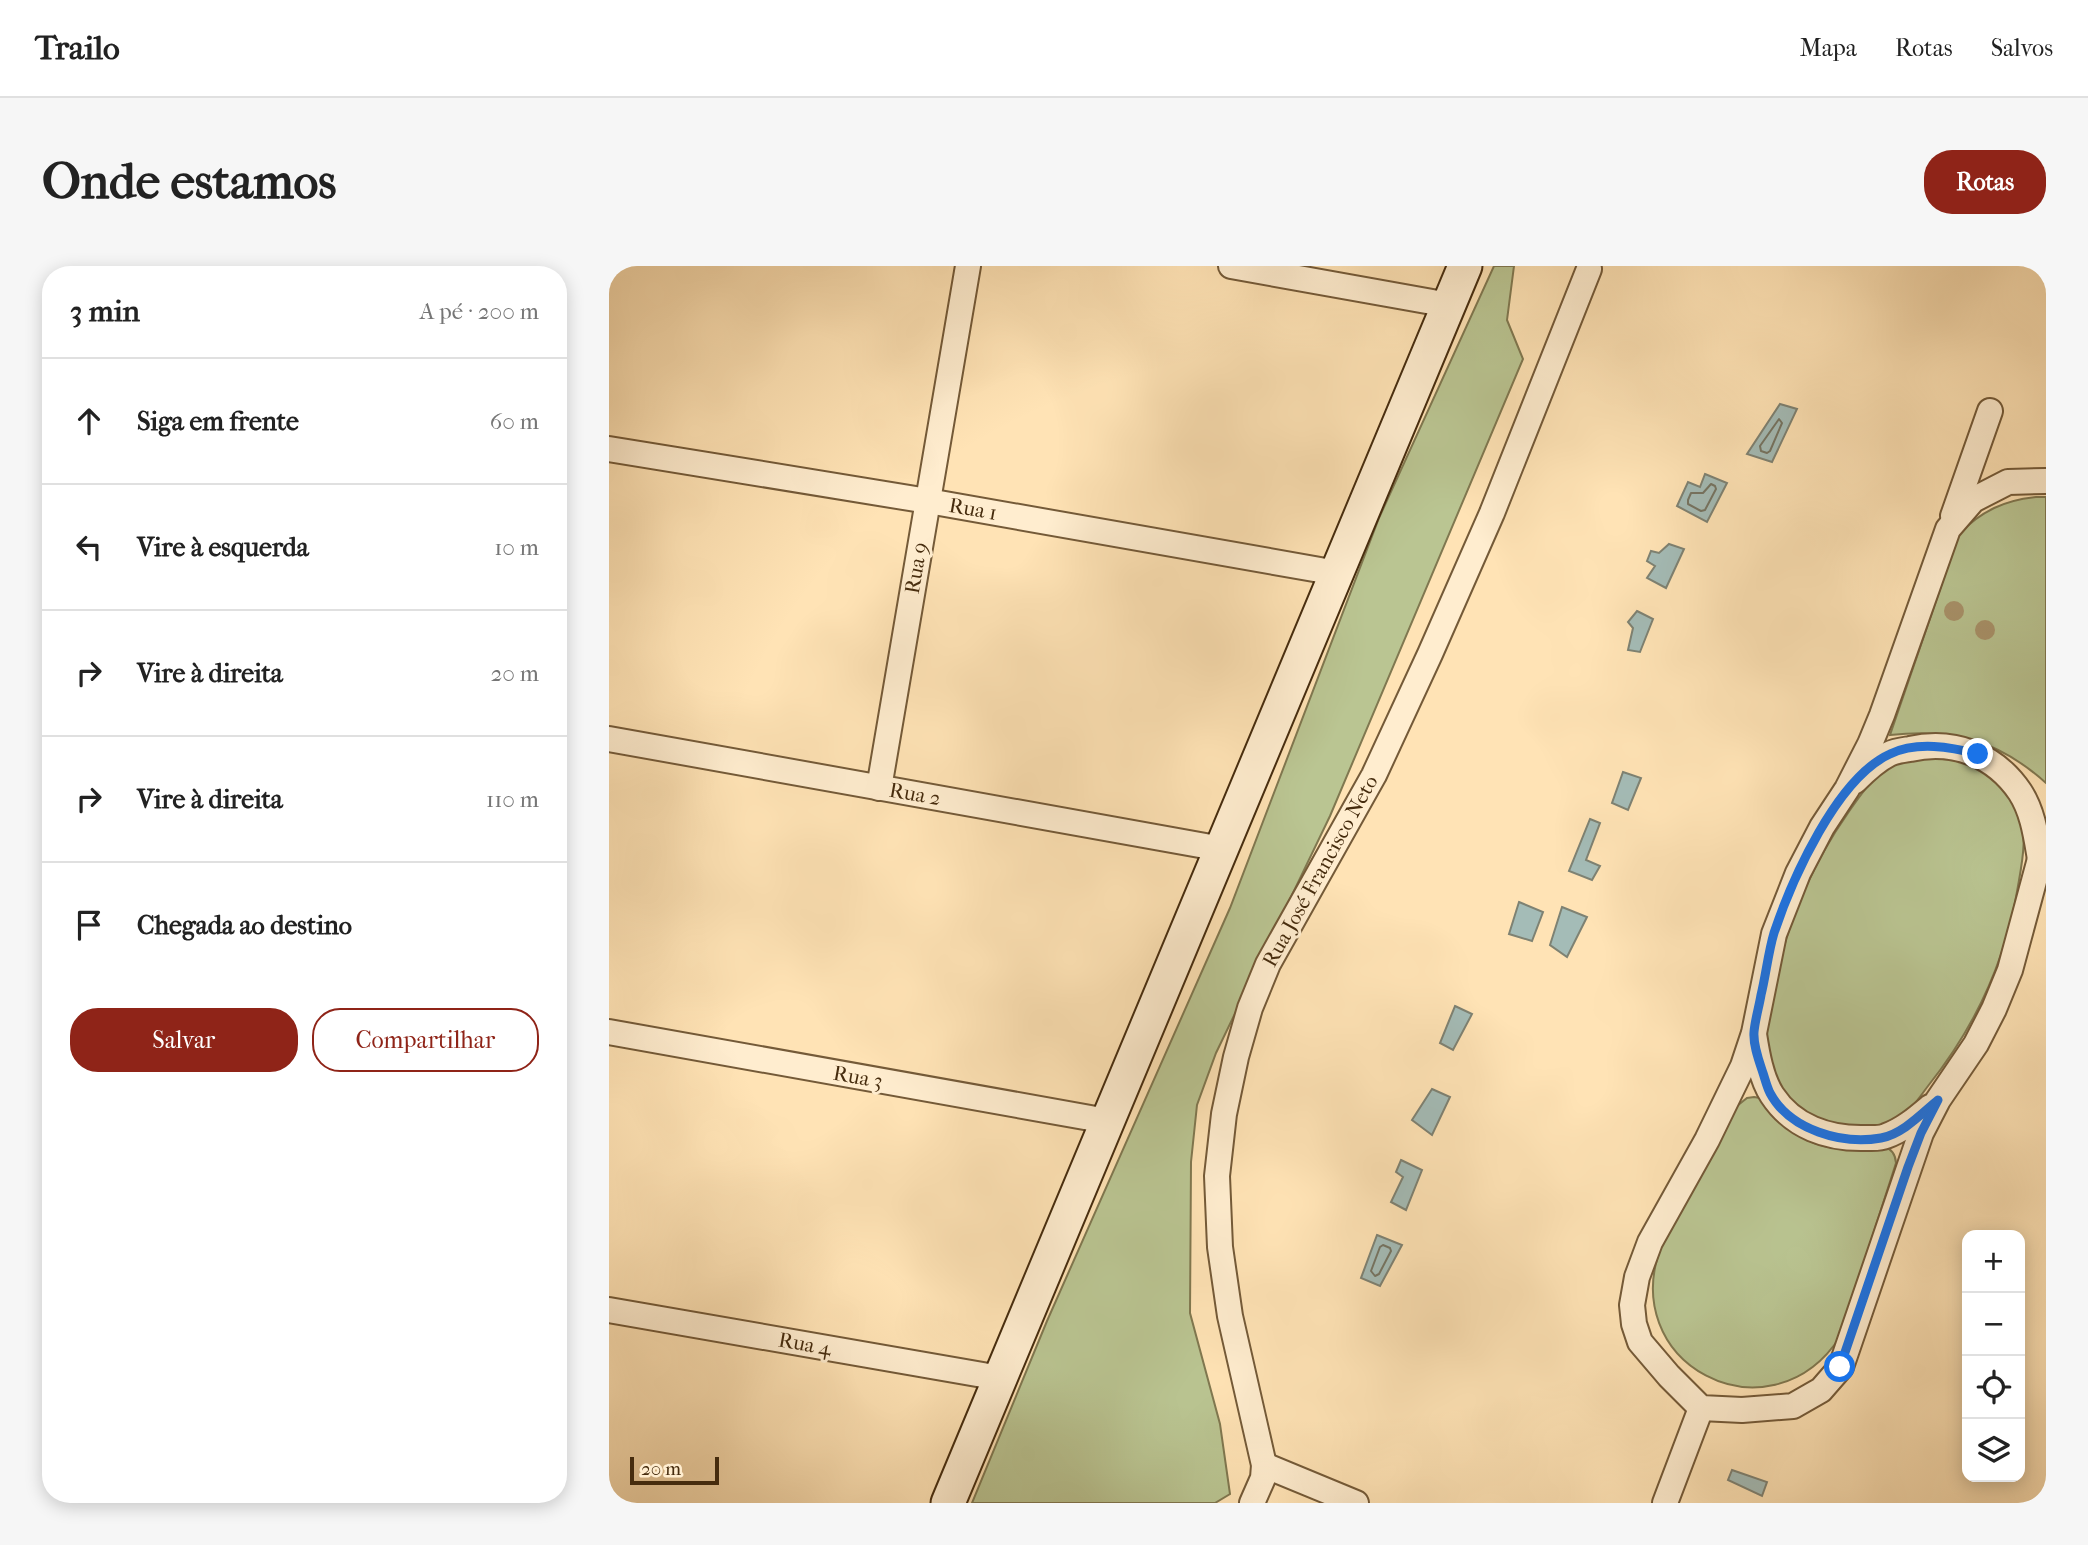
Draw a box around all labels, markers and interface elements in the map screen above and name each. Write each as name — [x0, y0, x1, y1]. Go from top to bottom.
text: Trailo — [35, 29, 120, 68]
text: Mapa — [1800, 34, 1857, 62]
text: Rotas — [1895, 34, 1953, 62]
text: Salvos — [1991, 34, 2053, 62]
button: Rotas — [1924, 150, 2046, 214]
text: Onde estamos — [42, 153, 336, 211]
text: 3 min — [70, 294, 140, 329]
text: A pé · 200 m — [420, 298, 539, 325]
icon: ahead — [70, 402, 108, 440]
text: Siga em frente — [137, 406, 299, 437]
text: 60 m — [490, 408, 539, 435]
street label: Rua 1 — [947, 493, 999, 525]
icon: left — [70, 528, 108, 566]
text: Vire à esquerda — [137, 532, 309, 563]
text: 10 m — [494, 534, 539, 561]
street label: Rua 9 — [900, 540, 932, 596]
icon: right — [70, 654, 108, 692]
text: Vire à direita — [137, 658, 283, 689]
text: 20 m — [490, 660, 539, 687]
route end — [1962, 738, 1993, 769]
street label: Rua José Francisco Neto — [1257, 771, 1383, 971]
street label: Rua 2 — [887, 778, 943, 810]
icon: right — [70, 780, 108, 818]
text: Vire à direita — [137, 784, 283, 815]
text: 110 m — [486, 786, 539, 813]
icon: arrive — [70, 906, 108, 944]
text: Chegada ao destino — [137, 910, 352, 941]
button: Salvar — [70, 1008, 298, 1072]
button: Compartilhar — [312, 1008, 539, 1072]
street label: Rua 3 — [831, 1061, 885, 1093]
map controls — [1962, 1230, 2025, 1482]
button: + — [1962, 1230, 2025, 1293]
button: − — [1962, 1293, 2025, 1356]
street label: Rua 4 — [777, 1328, 834, 1361]
route start — [1824, 1351, 1855, 1382]
button: locate — [1962, 1356, 2025, 1419]
button: layers — [1962, 1419, 2025, 1482]
scale bar — [630, 1454, 719, 1486]
text: 20 m — [641, 1458, 681, 1480]

